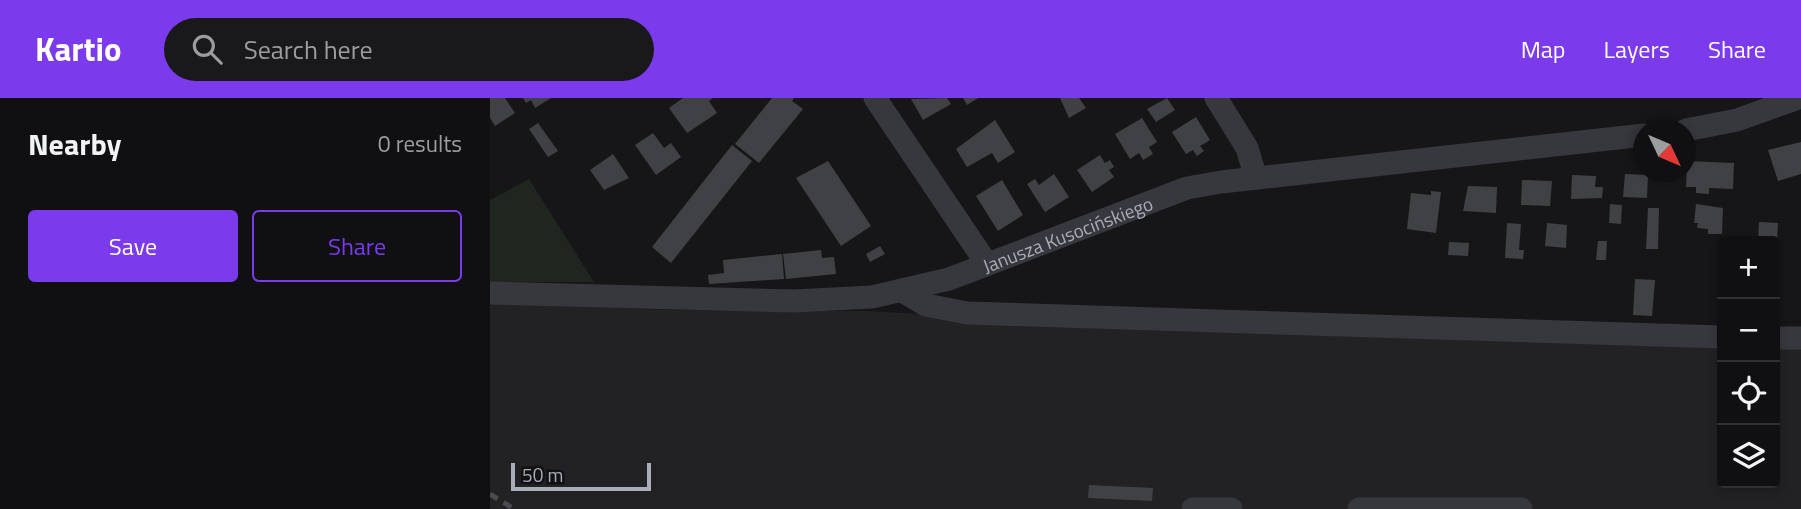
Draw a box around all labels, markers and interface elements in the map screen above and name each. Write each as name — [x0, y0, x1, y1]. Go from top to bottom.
search box — [164, 18, 654, 81]
text: Kartio — [35, 24, 122, 74]
icon: search — [188, 30, 226, 68]
text: Search here — [244, 30, 373, 69]
text: Map — [1521, 31, 1566, 67]
text: Layers — [1604, 31, 1670, 67]
text: Share — [1708, 31, 1766, 67]
north arrow — [1633, 119, 1696, 182]
text: Nearby — [28, 121, 121, 167]
text: 0 results — [378, 126, 462, 161]
street label: Janusza Kusocińskiego — [978, 188, 1157, 279]
button: Save — [28, 210, 238, 282]
button: Share — [252, 210, 462, 282]
map controls — [1717, 236, 1780, 488]
button: + — [1717, 236, 1780, 299]
button: − — [1717, 299, 1780, 362]
button: locate — [1717, 362, 1780, 425]
button: layers — [1717, 425, 1780, 488]
scale bar — [511, 460, 651, 492]
text: 50 m — [522, 460, 563, 489]

